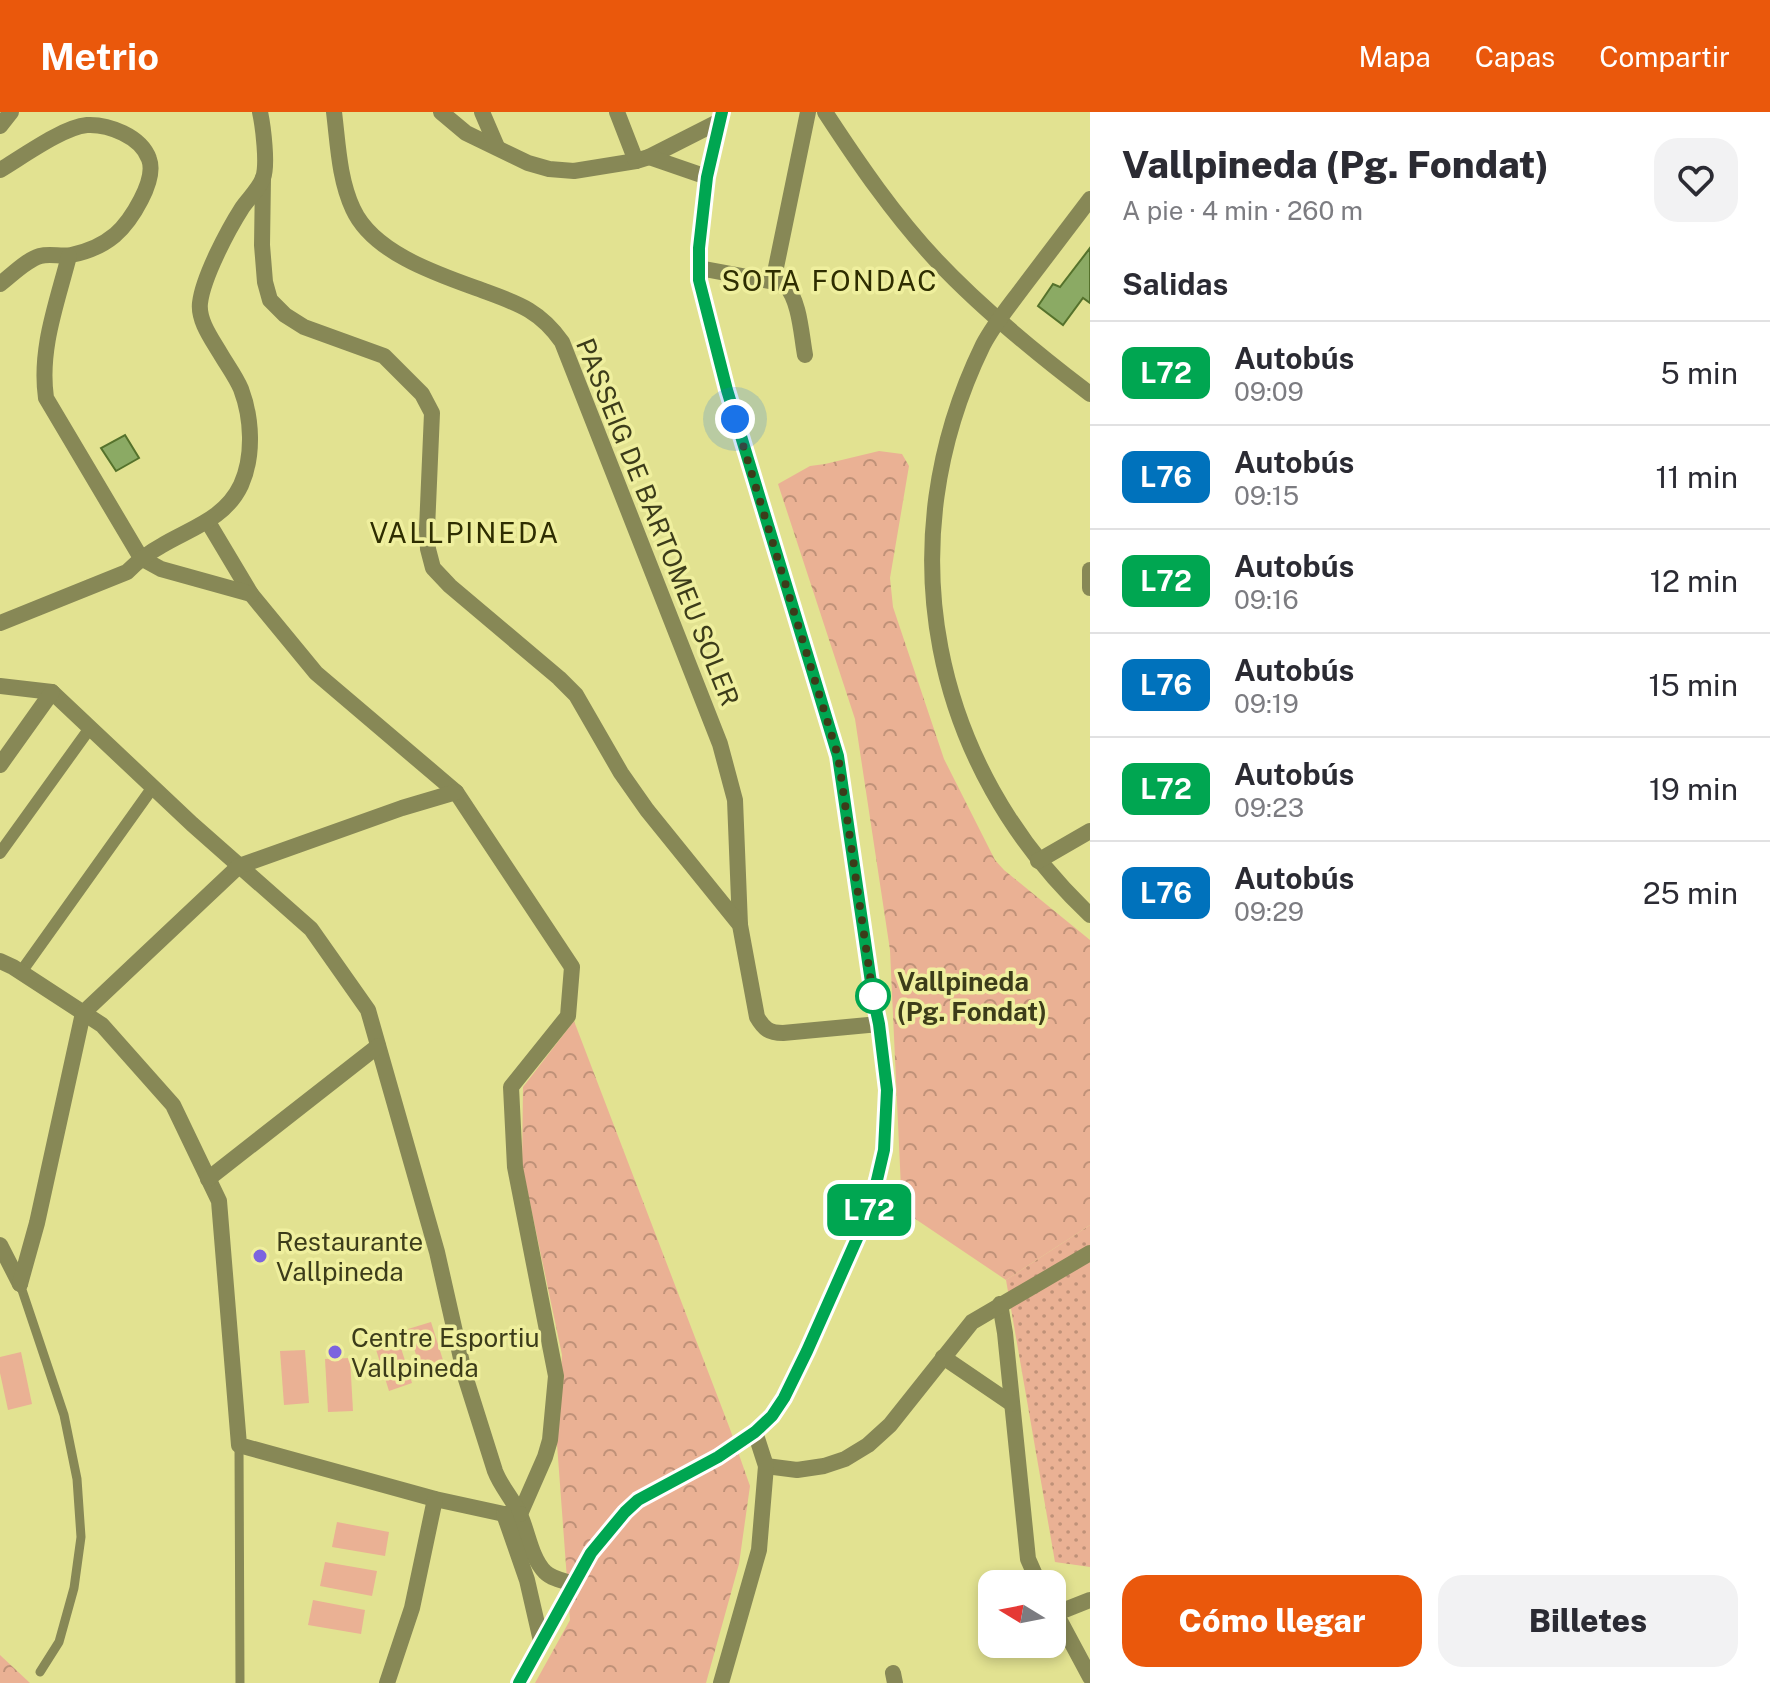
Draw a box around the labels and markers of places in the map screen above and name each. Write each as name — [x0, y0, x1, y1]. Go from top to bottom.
place label: Vallpineda (Pg. Fondat) — [897, 966, 1047, 1027]
marker: Vallpineda (Pg. Fondat) — [856, 979, 890, 1013]
place label: Restaurante Vallpineda — [276, 1226, 423, 1287]
marker: Restaurante Vallpineda — [251, 1247, 269, 1265]
place label: Centre Esportiu Vallpineda — [351, 1322, 540, 1383]
marker: Centre Esportiu Vallpineda — [326, 1343, 344, 1361]

